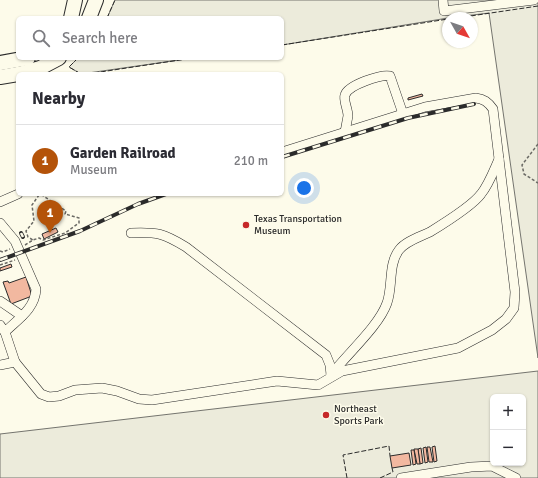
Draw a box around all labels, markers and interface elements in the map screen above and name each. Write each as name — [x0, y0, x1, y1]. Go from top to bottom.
north arrow — [442, 12, 478, 48]
search box — [16, 16, 284, 60]
icon: search — [30, 27, 52, 49]
text: Search here — [62, 29, 138, 47]
text: Nearby — [32, 88, 85, 109]
text: Garden Railroad — [70, 144, 176, 162]
text: 1 — [41, 153, 49, 169]
text: 210 m — [234, 153, 268, 169]
text: Museum — [70, 162, 117, 178]
your location — [294, 178, 314, 198]
pin: 1 — [37, 200, 63, 233]
place label: Texas Transportation Museum — [254, 213, 342, 237]
marker: Texas Transportation Museum — [241, 220, 251, 230]
map controls — [490, 394, 526, 466]
button: + — [490, 394, 526, 430]
place label: Northeast Sports Park — [334, 403, 383, 427]
marker: Northeast Sports Park — [321, 410, 331, 420]
button: − — [490, 430, 526, 466]

